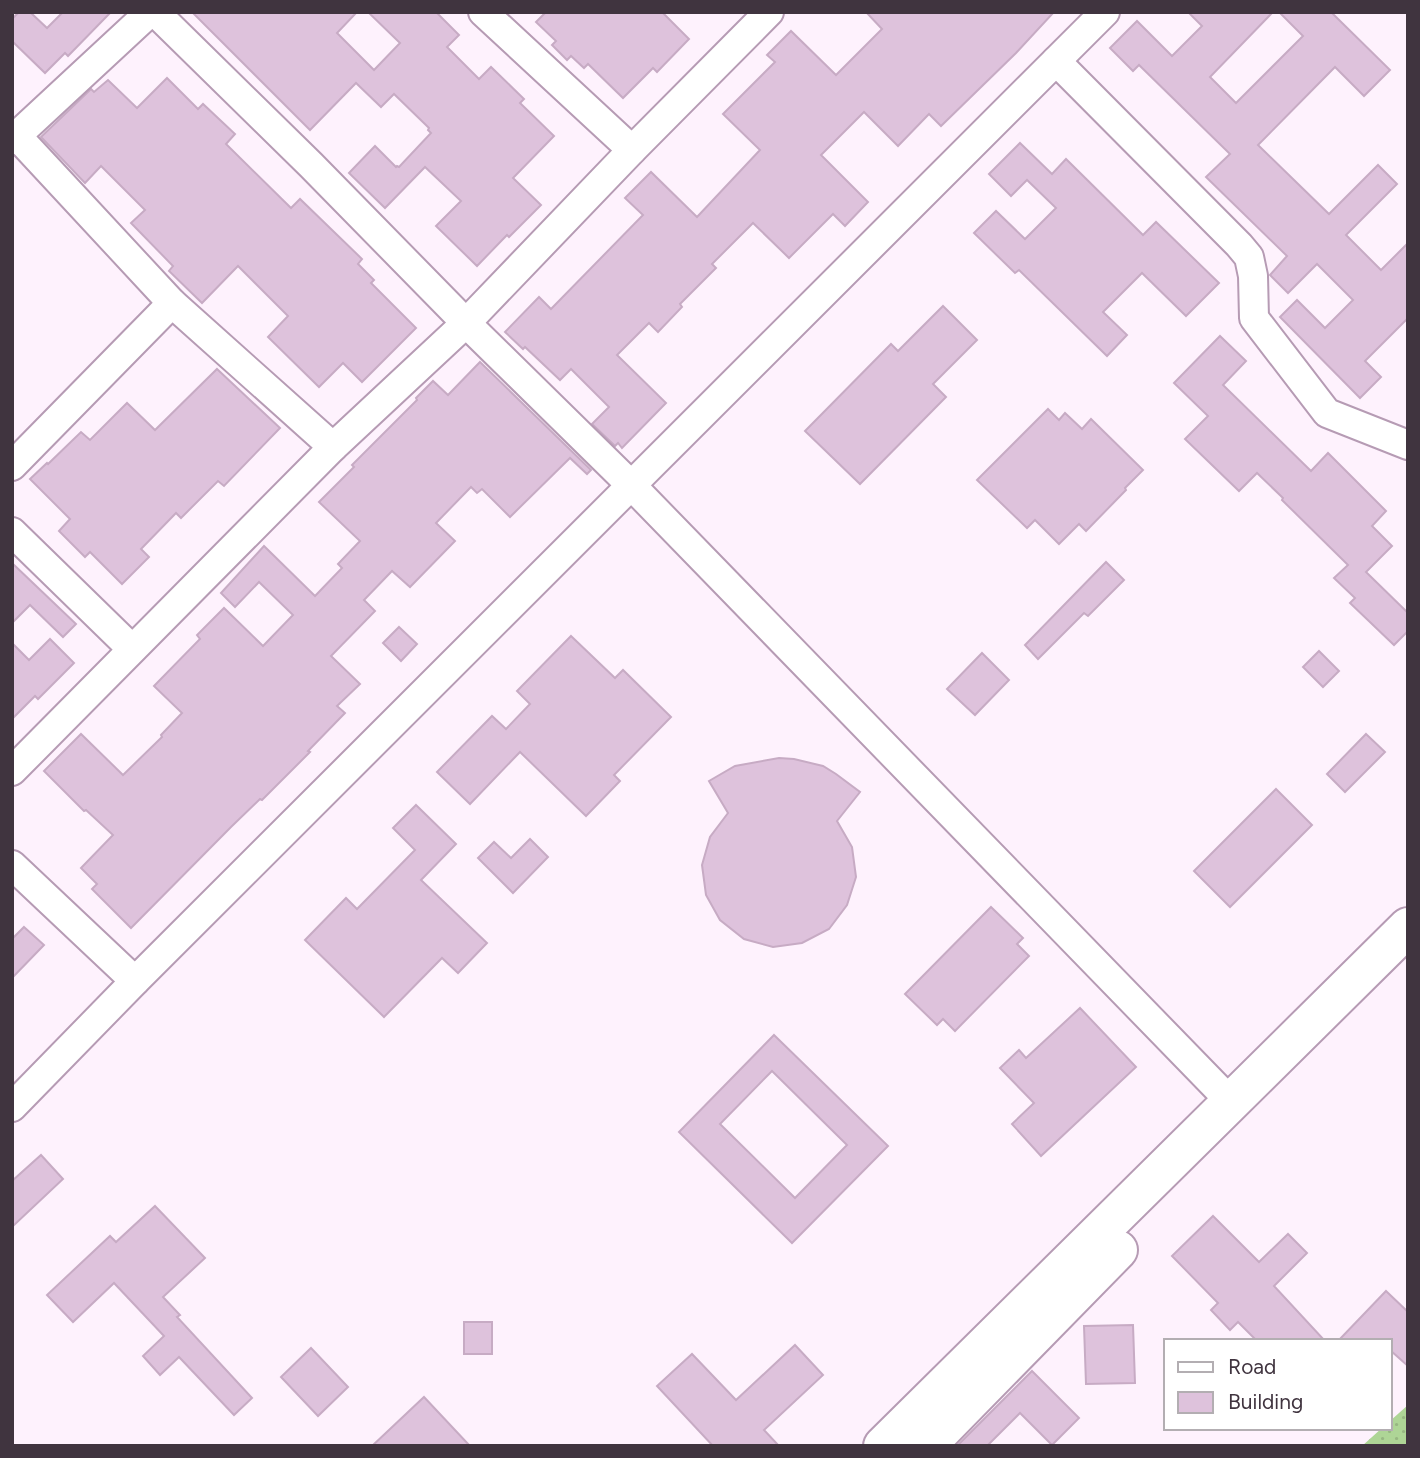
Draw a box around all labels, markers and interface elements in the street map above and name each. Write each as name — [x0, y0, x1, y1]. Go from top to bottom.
legend — [1164, 1339, 1392, 1430]
text: Road — [1228, 1354, 1276, 1379]
text: Building — [1228, 1389, 1303, 1414]

